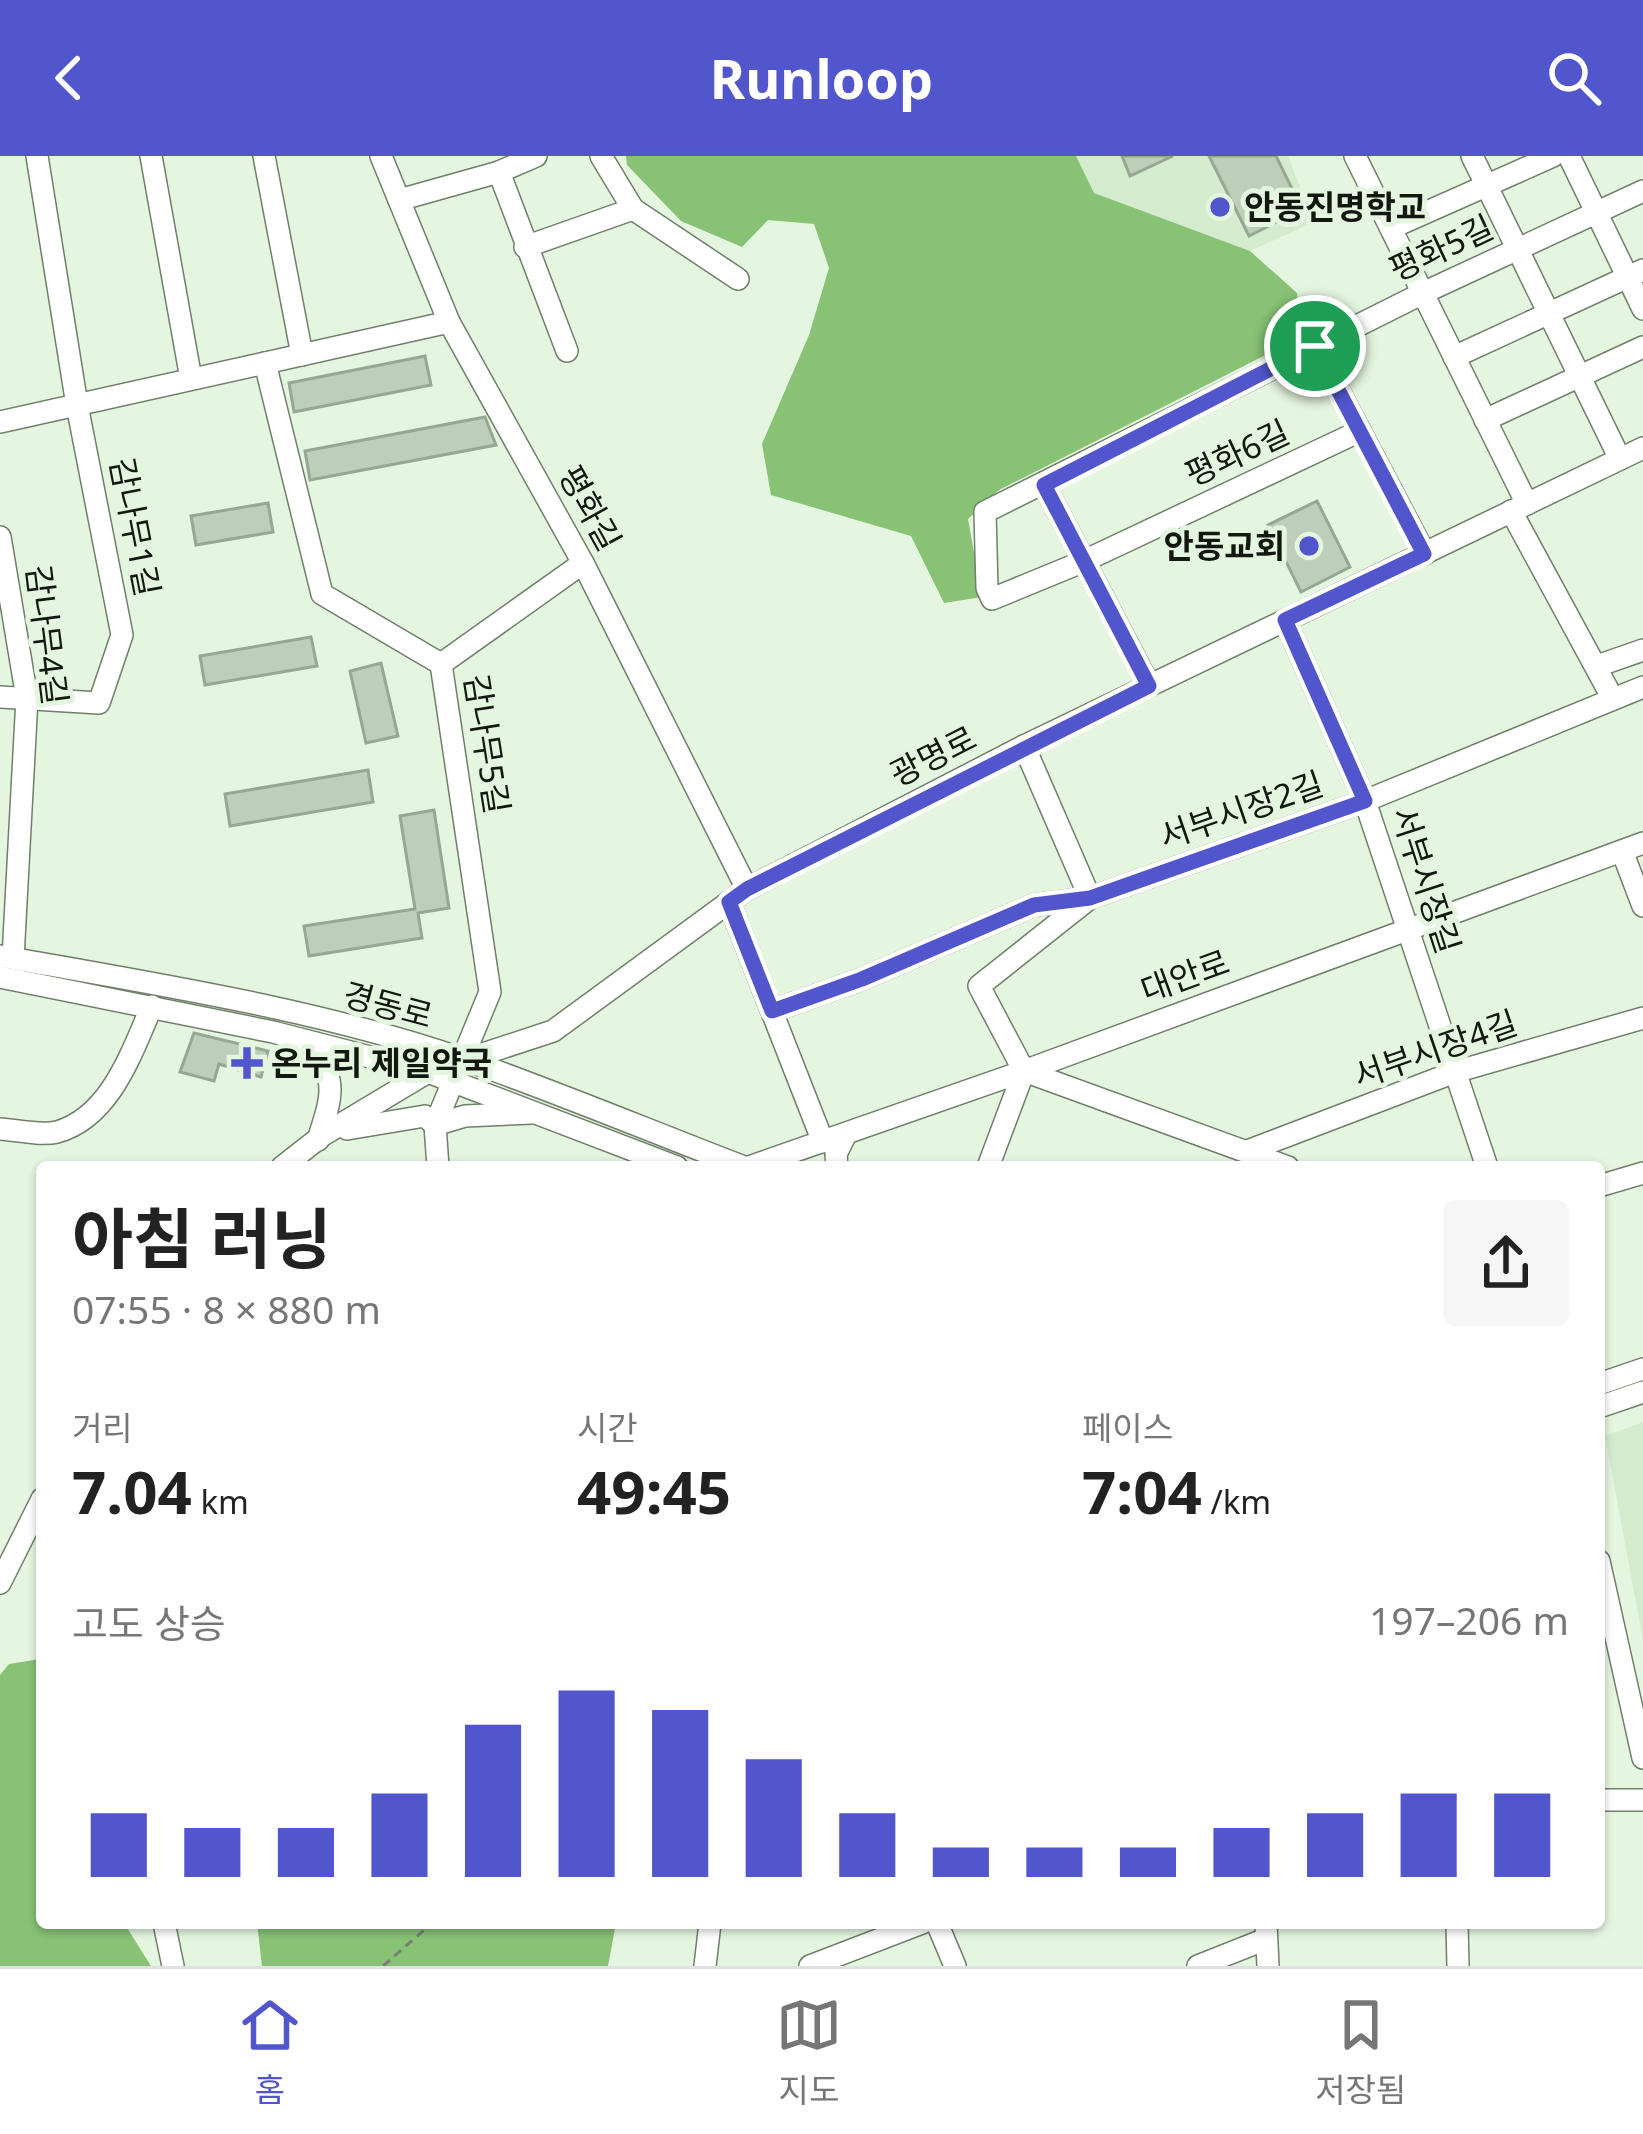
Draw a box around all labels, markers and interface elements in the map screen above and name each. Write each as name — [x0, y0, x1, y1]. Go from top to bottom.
text: Runloop — [710, 41, 933, 115]
icon: back — [36, 45, 102, 111]
icon: search — [1541, 45, 1607, 111]
place label: 안동진명학교 — [1244, 184, 1426, 229]
marker: 안동진명학교 — [1207, 194, 1233, 220]
street label: 평화5길 — [1381, 204, 1500, 291]
pin — [1264, 295, 1366, 397]
icon: arrive — [1282, 313, 1348, 379]
street label: 평화6길 — [1177, 409, 1296, 496]
street label: 감나무1길 — [100, 454, 171, 600]
street label: 평화길 — [549, 457, 632, 559]
place label: 안동교회 — [1164, 523, 1285, 568]
marker: 안동교회 — [1296, 533, 1322, 559]
street label: 감나무4길 — [17, 563, 78, 707]
street label: 감나무5길 — [454, 671, 521, 817]
street label: 광명로 — [882, 715, 984, 796]
street label: 서부시장2길 — [1153, 760, 1329, 859]
street label: 서부시장길 — [1382, 801, 1471, 959]
street label: 대안로 — [1134, 939, 1235, 1012]
street label: 경동로 — [338, 971, 438, 1038]
street label: 서부시장4길 — [1347, 999, 1523, 1098]
place label: 온누리 제일약국 — [271, 1040, 492, 1085]
marker: 온누리 제일약국 — [234, 1050, 260, 1076]
text: 아침 러닝 — [72, 1192, 332, 1282]
button: share — [1443, 1200, 1569, 1326]
text: 07:55 · 8 × 880 m — [72, 1282, 381, 1335]
text: 거리 — [72, 1405, 133, 1450]
text: 시간 — [577, 1405, 638, 1450]
text: 페이스 — [1082, 1405, 1173, 1450]
text: 7.04 — [72, 1450, 192, 1532]
text: 49:45 — [577, 1450, 731, 1532]
text: 7:04 — [1082, 1450, 1202, 1532]
text: km — [192, 1479, 249, 1524]
text: /km — [1202, 1479, 1271, 1524]
text: 197–206 m — [1369, 1593, 1569, 1646]
text: 고도 상승 — [72, 1596, 226, 1649]
tab: 홈 — [237, 1992, 303, 2112]
tab: 지도 — [776, 1992, 842, 2112]
tab: 저장됨 — [1315, 1992, 1406, 2112]

